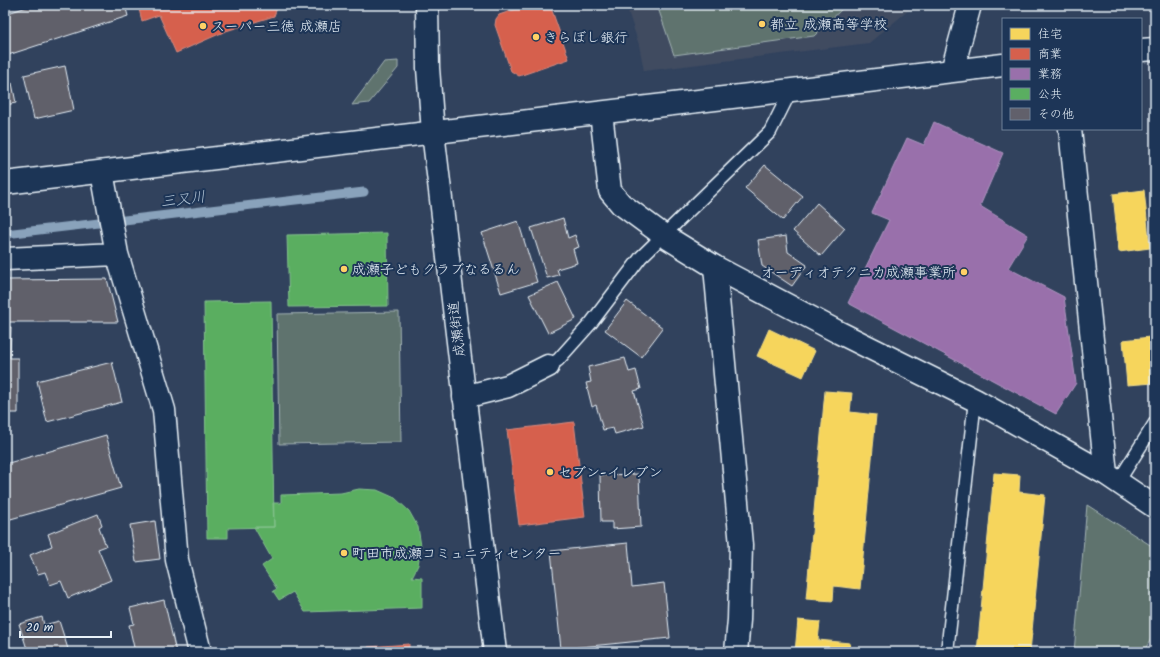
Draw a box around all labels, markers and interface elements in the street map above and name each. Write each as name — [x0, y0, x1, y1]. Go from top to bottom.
place label: 都立 成瀬高等学校 — [770, 14, 888, 36]
place label: スーパー三徳 成瀬店 — [211, 16, 342, 38]
legend — [1002, 18, 1142, 130]
marker: 都立 成瀬高等学校 — [757, 19, 767, 29]
marker: スーパー三徳 成瀬店 — [198, 21, 208, 31]
text: 住宅 — [1038, 25, 1062, 44]
place label: きらぼし銀行 — [544, 27, 628, 49]
marker: きらぼし銀行 — [531, 32, 541, 42]
text: 商業 — [1038, 45, 1062, 64]
text: 業務 — [1038, 65, 1062, 84]
text: 公共 — [1038, 85, 1062, 104]
text: その他 — [1038, 105, 1074, 124]
water label: 三又川 — [159, 185, 207, 215]
place label: 成瀬子どもクラブなるるん — [352, 259, 520, 281]
place label: オーディオテクニカ成瀬事業所 — [761, 262, 956, 284]
marker: 成瀬子どもクラブなるるん — [339, 264, 349, 274]
marker: オーディオテクニカ成瀬事業所 — [959, 267, 969, 277]
street label: 成瀬街道 — [443, 300, 471, 358]
place label: セブン-イレブン — [558, 462, 662, 484]
marker: セブン-イレブン — [545, 467, 555, 477]
place label: 町田市成瀬コミュニティセンター — [352, 543, 561, 565]
marker: 町田市成瀬コミュニティセンター — [339, 548, 349, 558]
scale bar — [20, 613, 111, 639]
text: 20 m — [26, 618, 54, 637]

